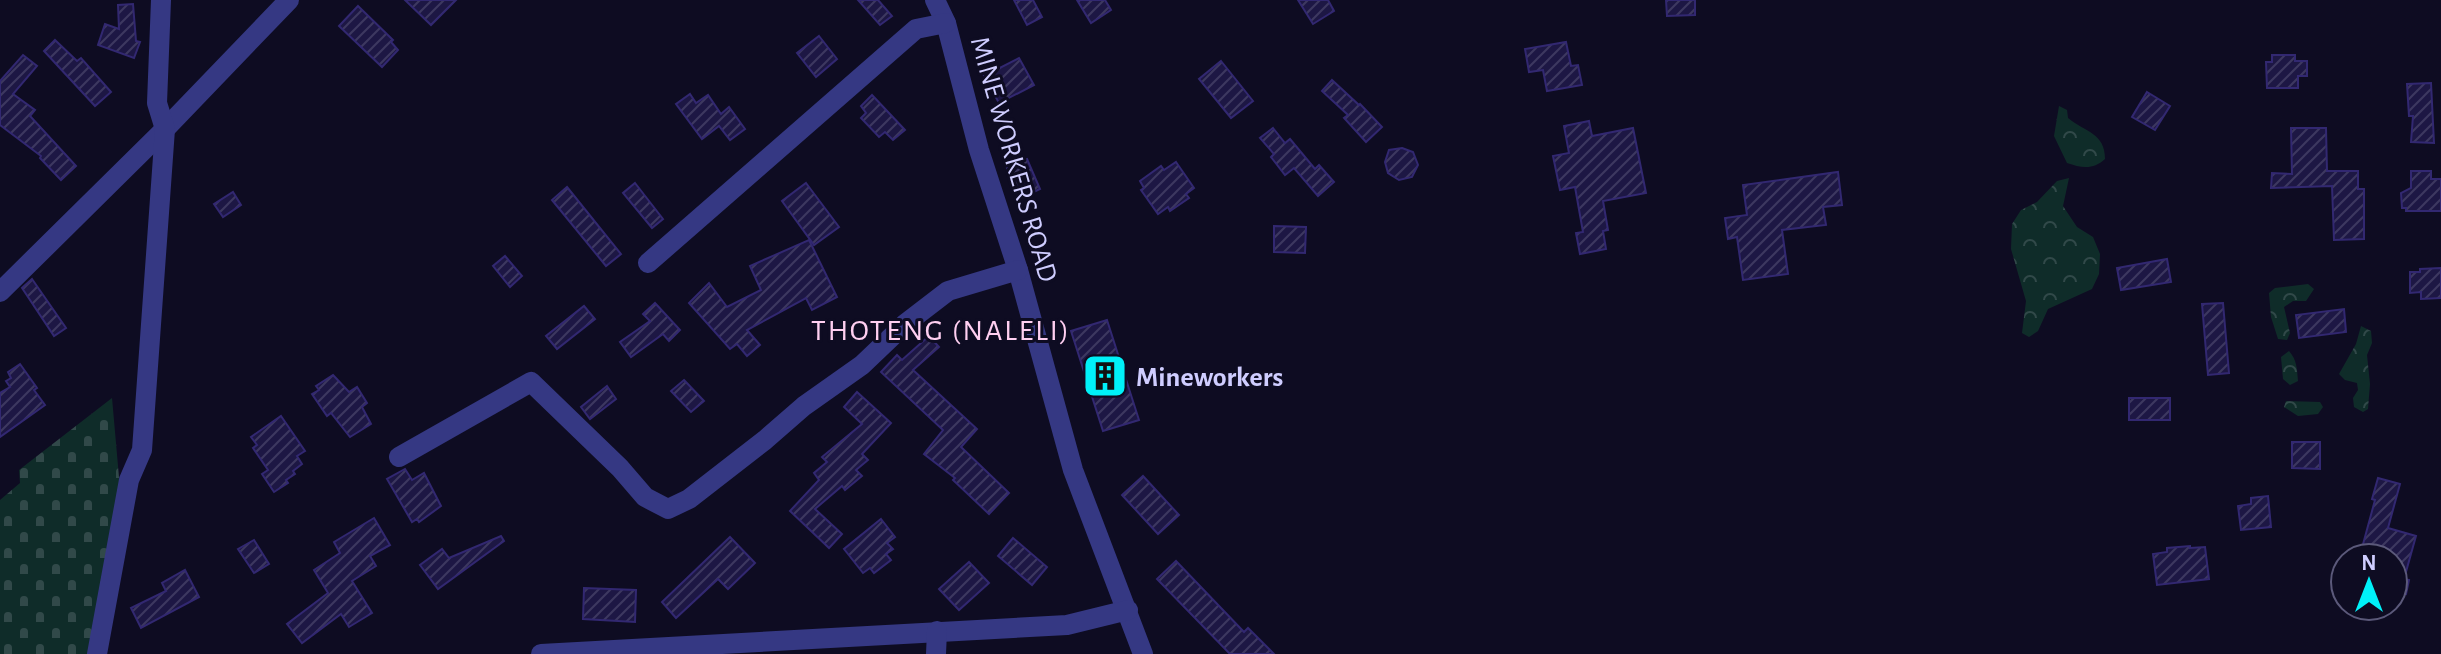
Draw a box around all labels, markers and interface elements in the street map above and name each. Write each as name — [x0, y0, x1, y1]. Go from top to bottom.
street label: MINE WORKERS ROAD — [965, 34, 1062, 285]
district label: THOTENG (NALELI) — [811, 316, 1071, 346]
building icon: Mineworkers — [1081, 352, 1129, 400]
place label: Mineworkers — [1136, 364, 1283, 392]
north arrow — [2329, 542, 2409, 622]
text: N — [2361, 552, 2377, 574]

